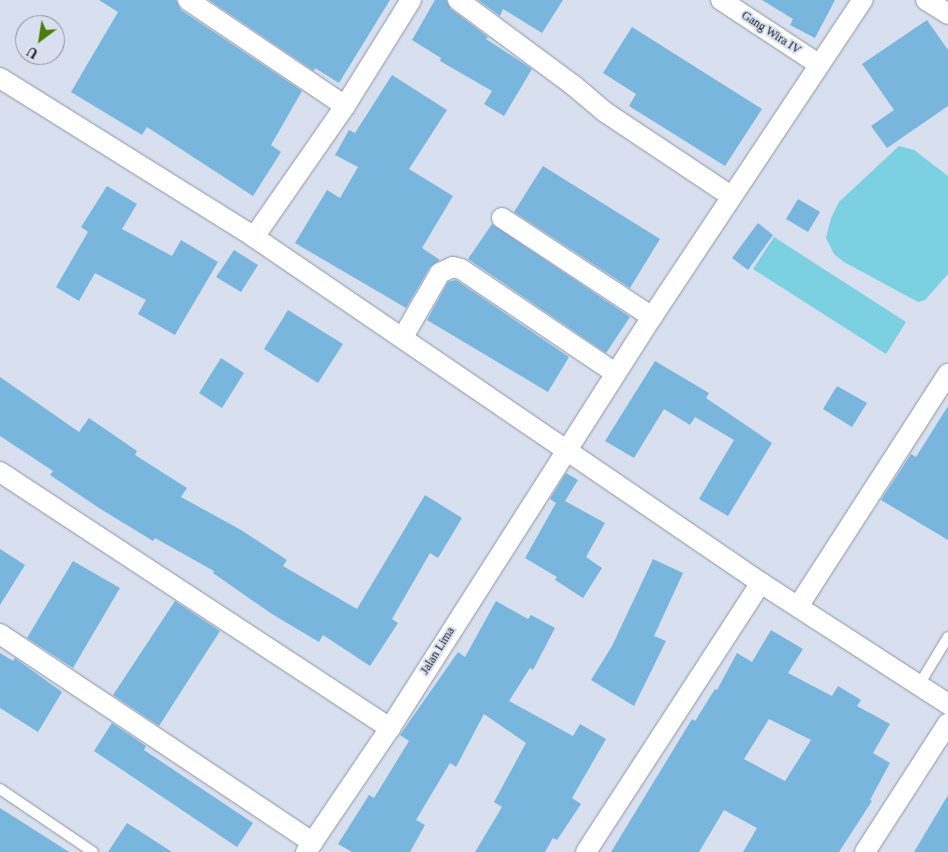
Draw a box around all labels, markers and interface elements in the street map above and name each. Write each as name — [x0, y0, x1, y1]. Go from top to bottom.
street label: Gang Wira IV — [738, 8, 804, 58]
north arrow — [15, 15, 65, 65]
text: U — [24, 43, 41, 61]
street label: Jalan Lima — [418, 625, 458, 677]

